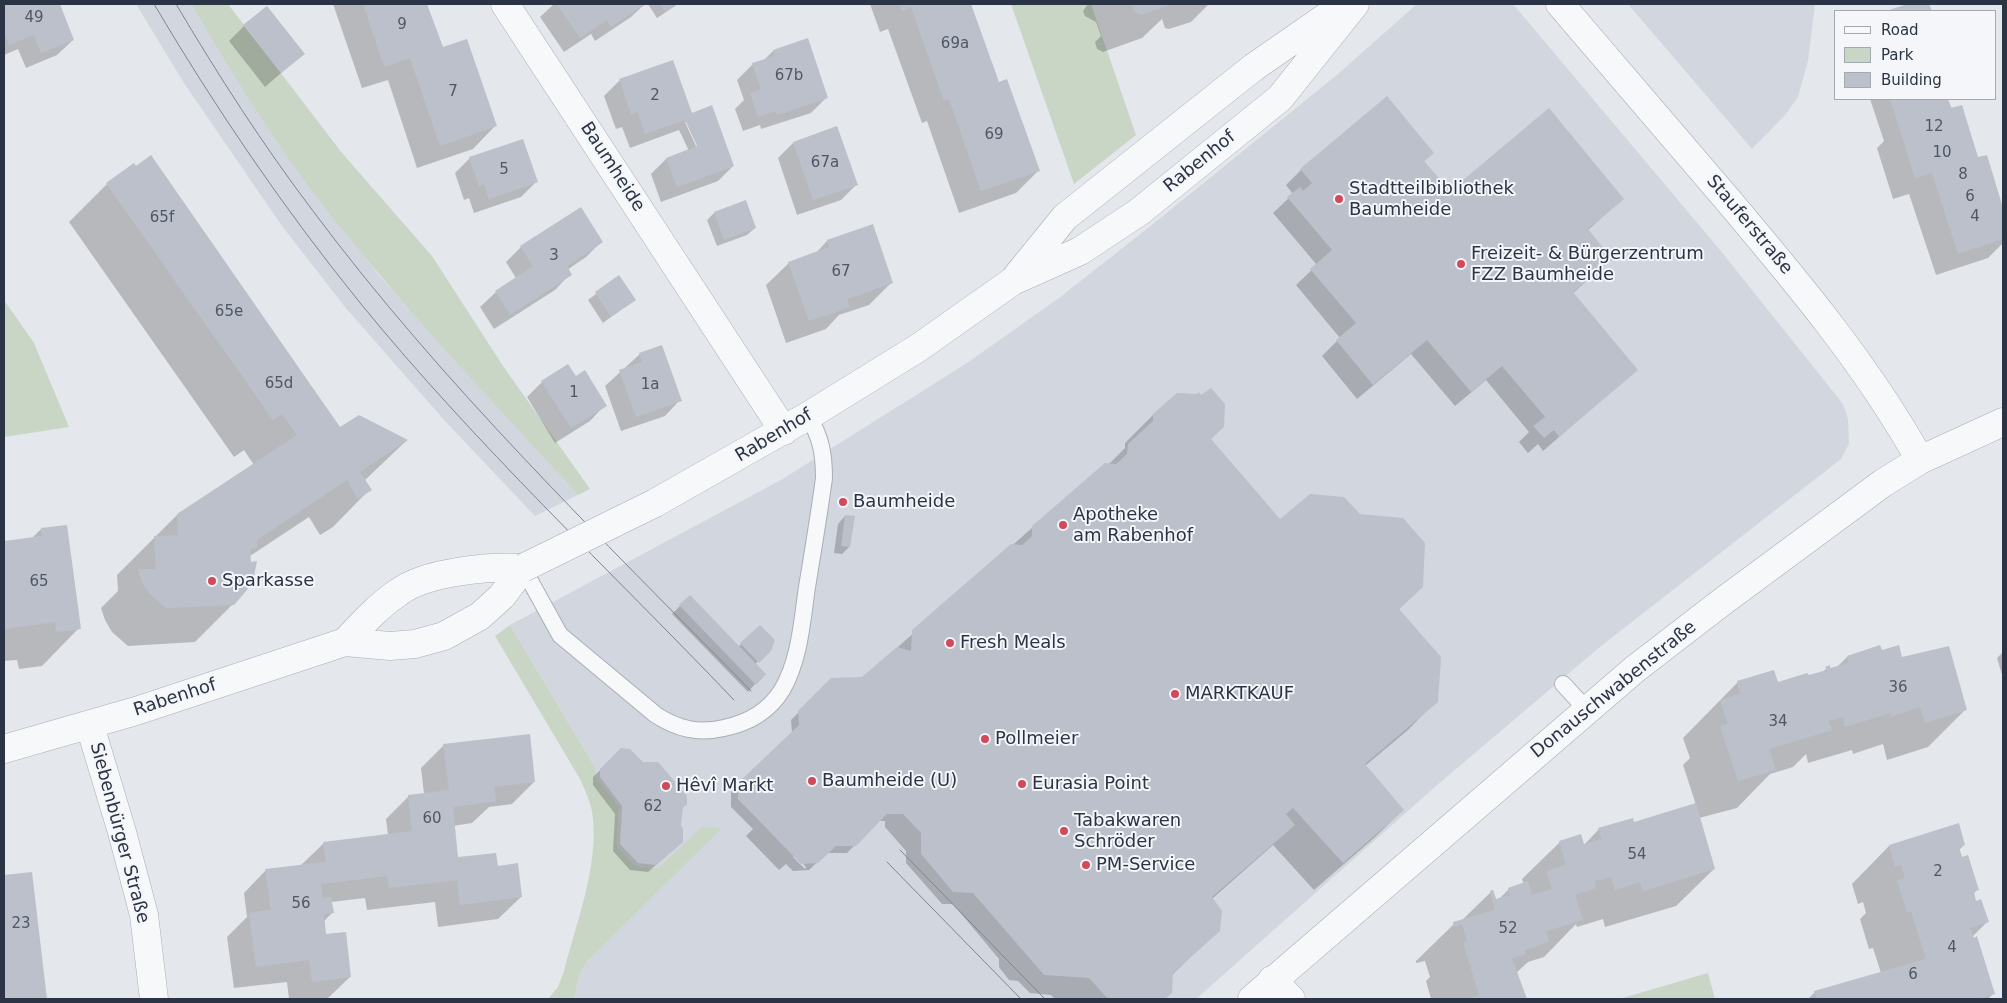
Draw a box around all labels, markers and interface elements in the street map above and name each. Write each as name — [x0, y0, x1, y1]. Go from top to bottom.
house number: 49 — [24, 9, 44, 27]
legend — [1834, 10, 1997, 100]
house number: 9 — [397, 16, 407, 34]
text: Road — [1881, 21, 1919, 39]
house number: 69a — [941, 35, 969, 53]
text: Park — [1881, 46, 1913, 64]
house number: 67b — [775, 67, 803, 85]
text: Building — [1881, 71, 1942, 89]
house number: 7 — [448, 83, 458, 101]
house number: 2 — [650, 87, 660, 105]
street label: Baumheide — [575, 118, 649, 216]
house number: 12 — [1924, 118, 1944, 136]
house number: 69 — [984, 126, 1004, 144]
street label: Rabenhof — [1160, 127, 1240, 197]
house number: 10 — [1932, 144, 1952, 162]
house number: 67a — [811, 154, 839, 172]
house number: 5 — [499, 161, 509, 179]
house number: 8 — [1958, 166, 1968, 184]
street label: Stauferstraße — [1701, 171, 1797, 279]
place label: Stadtteilbibliothek Baumheide — [1349, 178, 1514, 220]
house number: 6 — [1965, 188, 1975, 206]
marker: Stadtteilbibliothek Baumheide — [1333, 193, 1345, 205]
house number: 4 — [1970, 208, 1980, 226]
house number: 65f — [150, 209, 174, 227]
place label: Freizeit- & Bürgerzentrum FZZ Baumheide — [1471, 243, 1704, 286]
house number: 3 — [549, 247, 559, 265]
marker: Freizeit- & Bürgerzentrum FZZ Baumheide — [1455, 258, 1467, 270]
house number: 67 — [831, 263, 851, 281]
house number: 65e — [215, 303, 243, 321]
house number: 65d — [265, 375, 293, 393]
house number: 1a — [641, 376, 659, 394]
house number: 1 — [569, 384, 579, 402]
street label: Rabenhof — [732, 405, 816, 467]
place label: Baumheide — [853, 491, 955, 513]
marker: Baumheide — [837, 496, 849, 508]
place label: Apotheke am Rabenhof — [1073, 504, 1193, 546]
marker: Apotheke am Rabenhof — [1057, 519, 1069, 531]
place label: Sparkasse — [222, 570, 314, 592]
house number: 65 — [29, 573, 49, 591]
marker: Sparkasse — [206, 575, 218, 587]
street label: Donauschwabenstraße — [1527, 617, 1701, 763]
place label: Fresh Meals — [960, 632, 1066, 654]
marker: Fresh Meals — [944, 637, 956, 649]
street label: Rabenhof — [131, 674, 219, 722]
house number: 36 — [1888, 679, 1908, 697]
place label: MARKTKAUF — [1185, 683, 1294, 705]
marker: MARKTKAUF — [1169, 688, 1181, 700]
house number: 34 — [1768, 713, 1788, 731]
place label: Pollmeier — [995, 728, 1078, 750]
marker: Pollmeier — [979, 733, 991, 745]
street label: Siebenbürger Straße — [84, 740, 154, 926]
place label: Baumheide (U) — [822, 770, 957, 792]
place label: Eurasia Point — [1032, 773, 1149, 795]
place label: Hêvî Markt — [676, 775, 773, 797]
marker: Baumheide (U) — [806, 775, 818, 787]
marker: Eurasia Point — [1016, 778, 1028, 790]
marker: Hêvî Markt — [660, 780, 672, 792]
house number: 62 — [643, 798, 663, 816]
house number: 60 — [422, 810, 442, 828]
place label: Tabakwaren Schröder — [1074, 810, 1181, 852]
marker: Tabakwaren Schröder — [1058, 825, 1070, 837]
house number: 54 — [1627, 846, 1647, 864]
place label: PM-Service — [1096, 854, 1195, 876]
marker: PM-Service — [1080, 859, 1092, 871]
house number: 2 — [1933, 863, 1943, 881]
house number: 56 — [291, 895, 311, 913]
house number: 23 — [11, 915, 31, 933]
house number: 52 — [1498, 920, 1518, 938]
house number: 4 — [1947, 939, 1957, 957]
house number: 6 — [1908, 966, 1918, 984]

